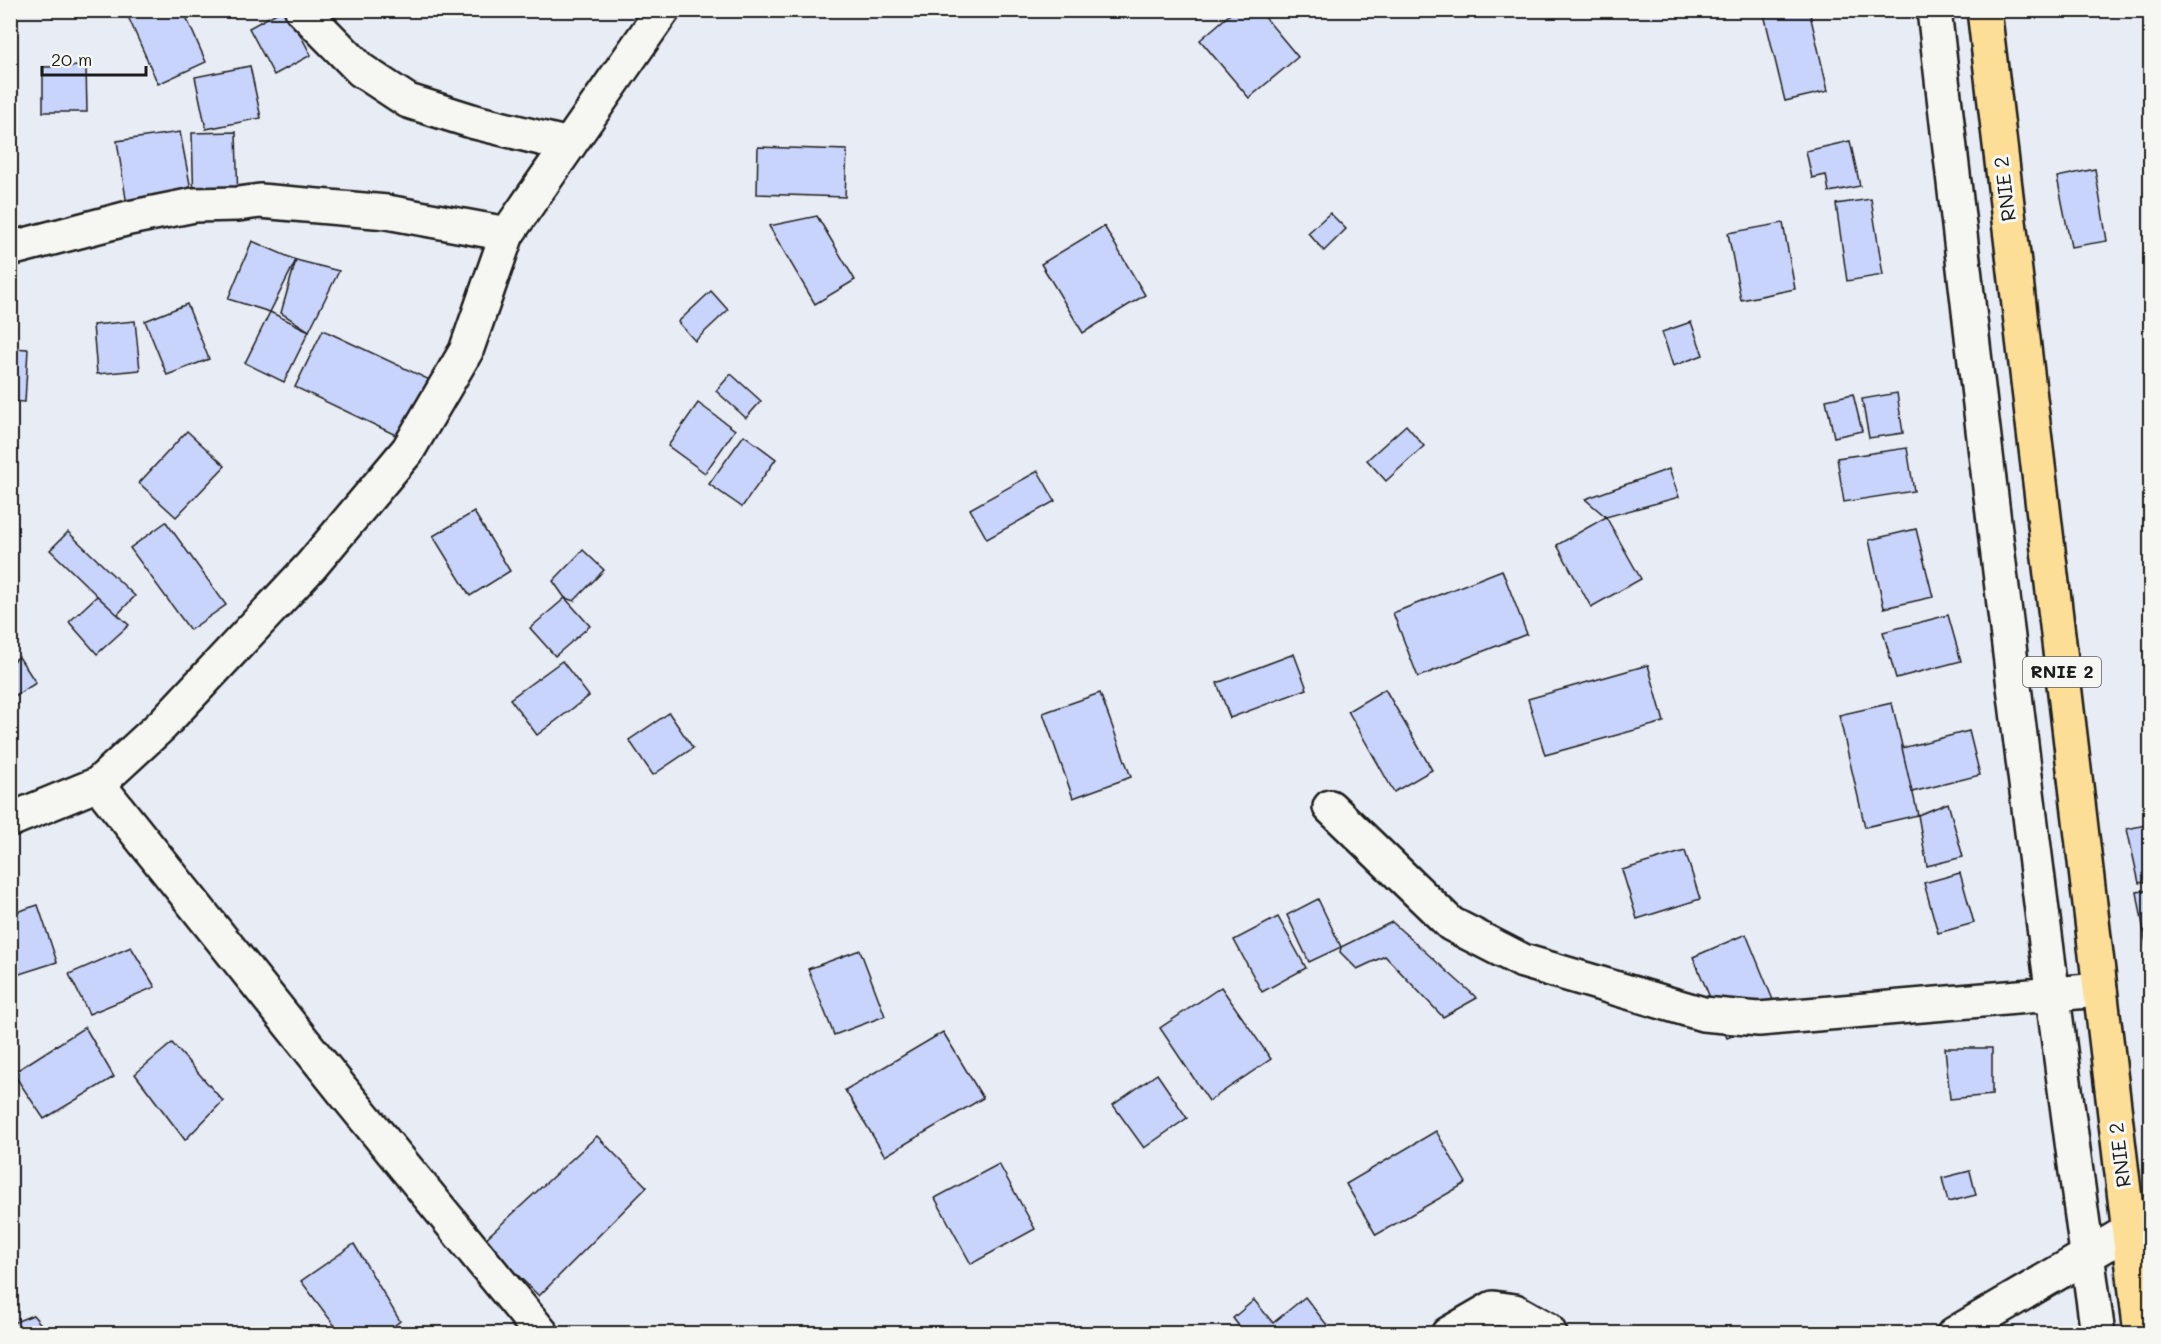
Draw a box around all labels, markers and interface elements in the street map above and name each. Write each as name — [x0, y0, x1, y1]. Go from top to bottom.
scale bar — [42, 39, 146, 77]
text: 20 m — [51, 47, 92, 71]
street label: RNIE 2 — [1987, 155, 2021, 223]
road number: RNIE 2 — [2023, 657, 2101, 687]
street label: RNIE 2 — [2102, 1121, 2136, 1189]

